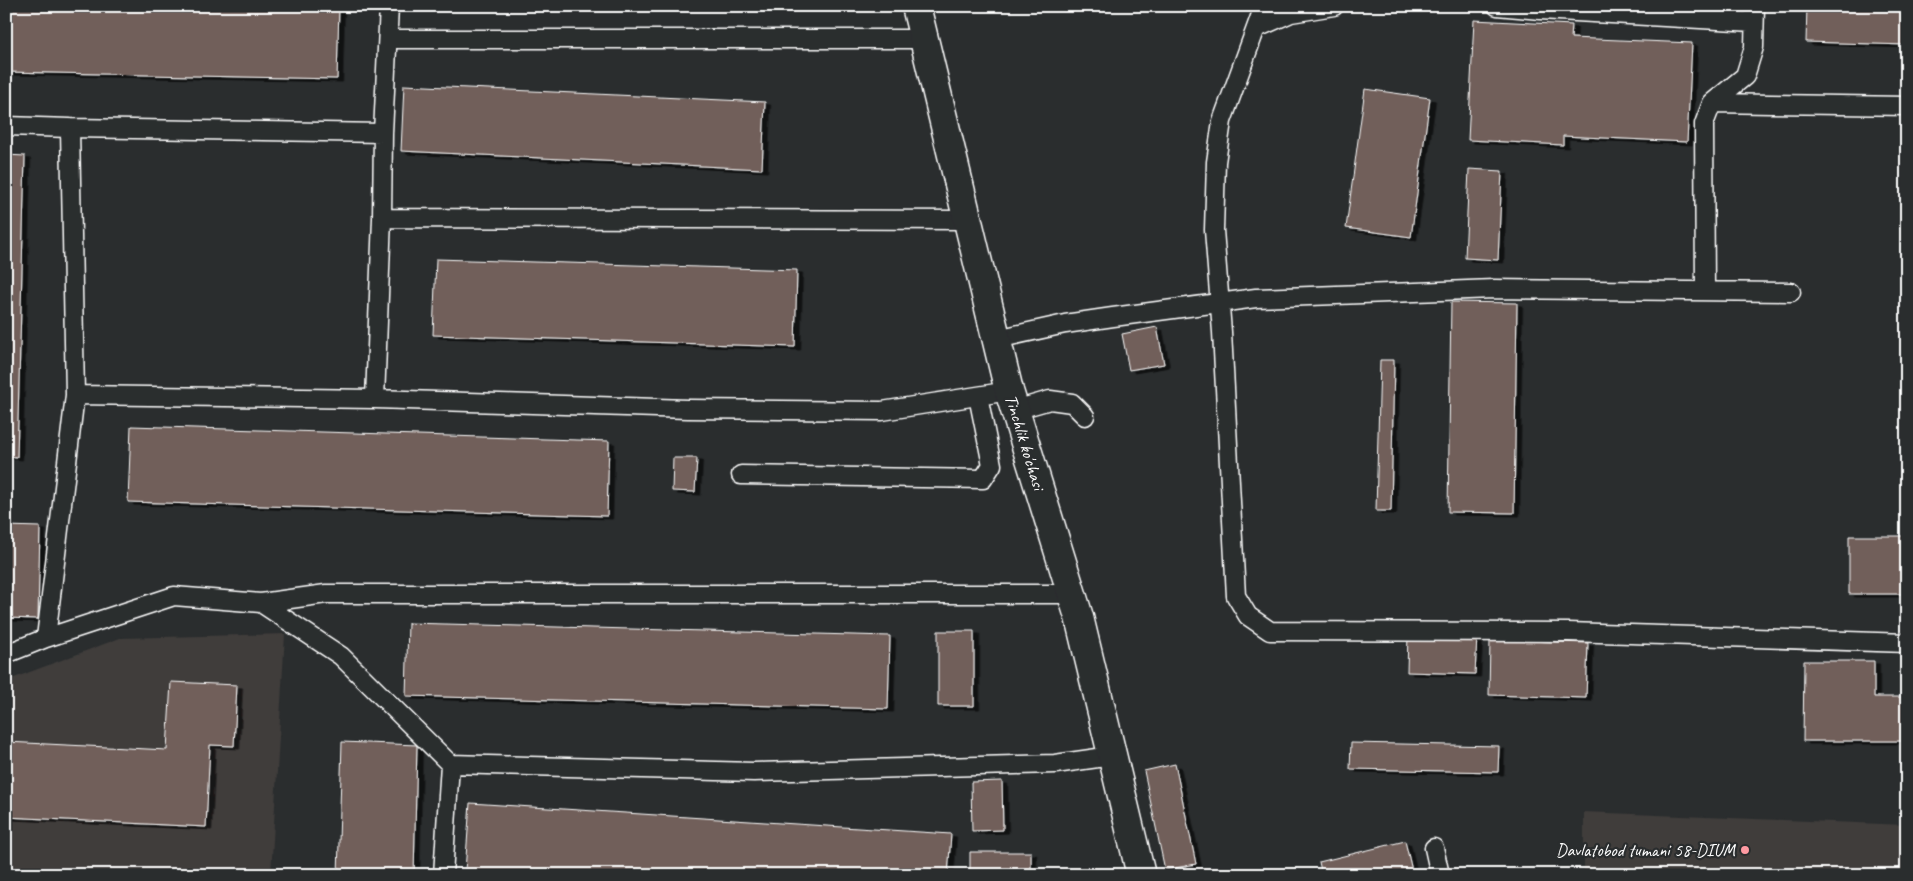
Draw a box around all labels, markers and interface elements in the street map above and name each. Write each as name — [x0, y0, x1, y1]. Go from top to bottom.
street label: Tinchlik ko'chasi — [1000, 392, 1051, 495]
place label: Davlatobod tumani 58-DIUM — [1556, 839, 1736, 861]
marker: Davlatobod tumani 58-DIUM — [1739, 844, 1751, 856]

